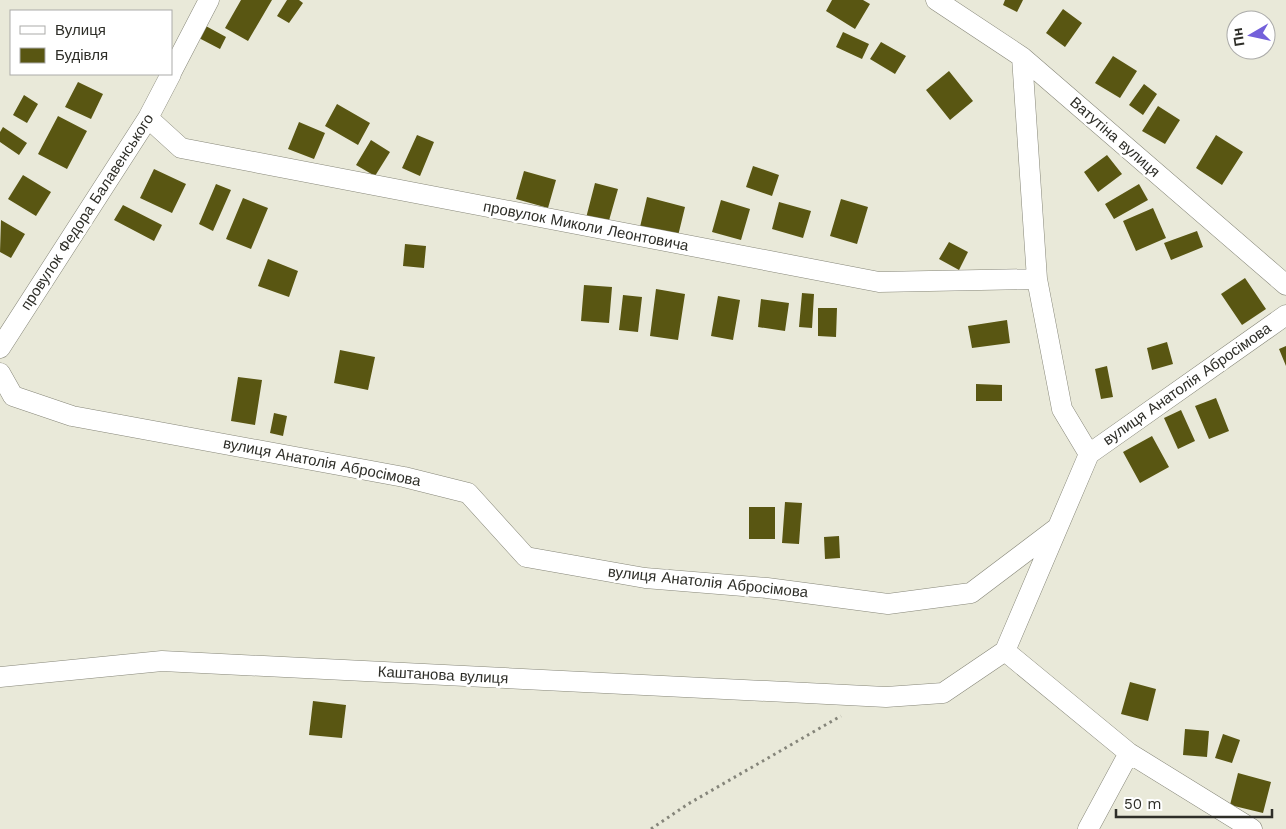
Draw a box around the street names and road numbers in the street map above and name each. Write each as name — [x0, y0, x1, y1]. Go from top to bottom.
street label: Ватутіна вулиця — [1066, 93, 1164, 181]
street label: провулок Федора Балавенського — [17, 110, 157, 314]
street label: провулок Миколи Леонтовича — [482, 197, 691, 255]
street label: вулиця Анатолія Абросімова — [1100, 319, 1275, 449]
street label: вулиця Анатолія Абросімова — [222, 434, 423, 490]
street label: вулиця Анатолія Абросімова — [607, 563, 810, 602]
street label: Каштанова вулиця — [377, 663, 509, 687]

